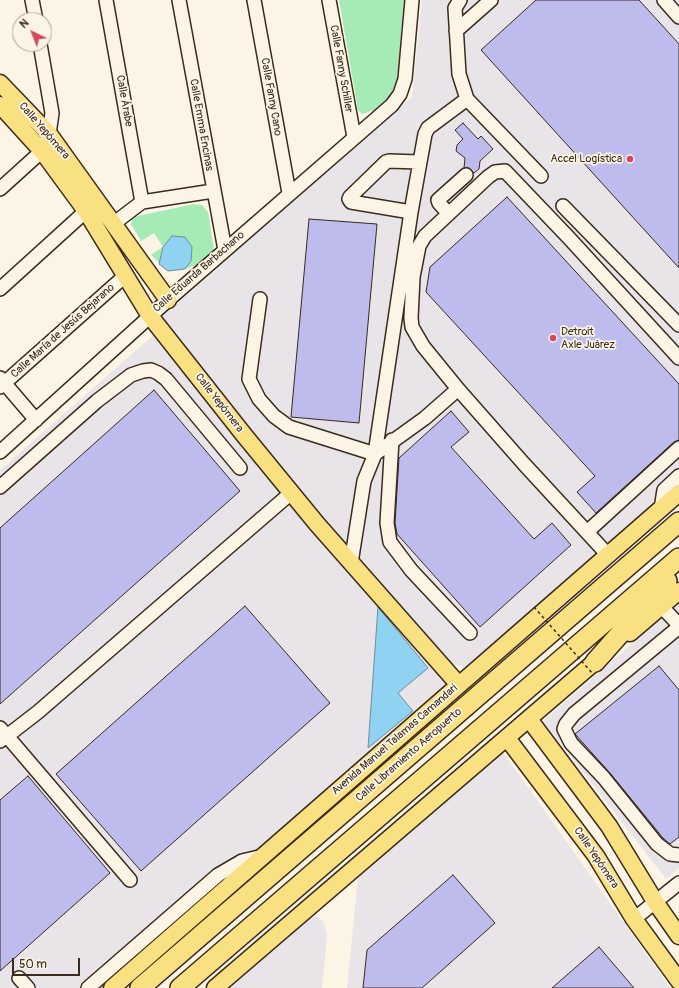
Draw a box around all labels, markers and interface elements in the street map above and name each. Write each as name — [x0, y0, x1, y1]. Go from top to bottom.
north arrow — [12, 12, 52, 52]
text: N — [17, 16, 31, 31]
street label: Calle Fanny Schiller — [327, 24, 355, 114]
street label: Calle Fanny Cano — [258, 57, 284, 137]
street label: Calle Árabe — [113, 74, 135, 128]
street label: Calle Emma Encinas — [186, 78, 216, 172]
street label: Calle Yepómera — [16, 100, 72, 162]
place label: Accel Logística — [551, 152, 622, 166]
marker: Accel Logística — [625, 154, 635, 164]
street label: Calle Eduarda Barbachano — [151, 229, 247, 315]
street label: Calle María de Jesús Bejarano — [9, 281, 117, 381]
place label: Detroit Axle Juárez — [561, 325, 615, 351]
marker: Detroit Axle Juárez — [548, 333, 558, 343]
street label: Calle Yepómera — [192, 371, 246, 435]
street label: Avenida Manuel Talamas Camandari — [329, 682, 461, 798]
street label: Calle Libramiento Aeropuerto — [353, 705, 465, 805]
street label: Calle Yepómera — [571, 825, 621, 891]
scale bar — [14, 950, 82, 976]
text: 50 m — [19, 957, 47, 972]

